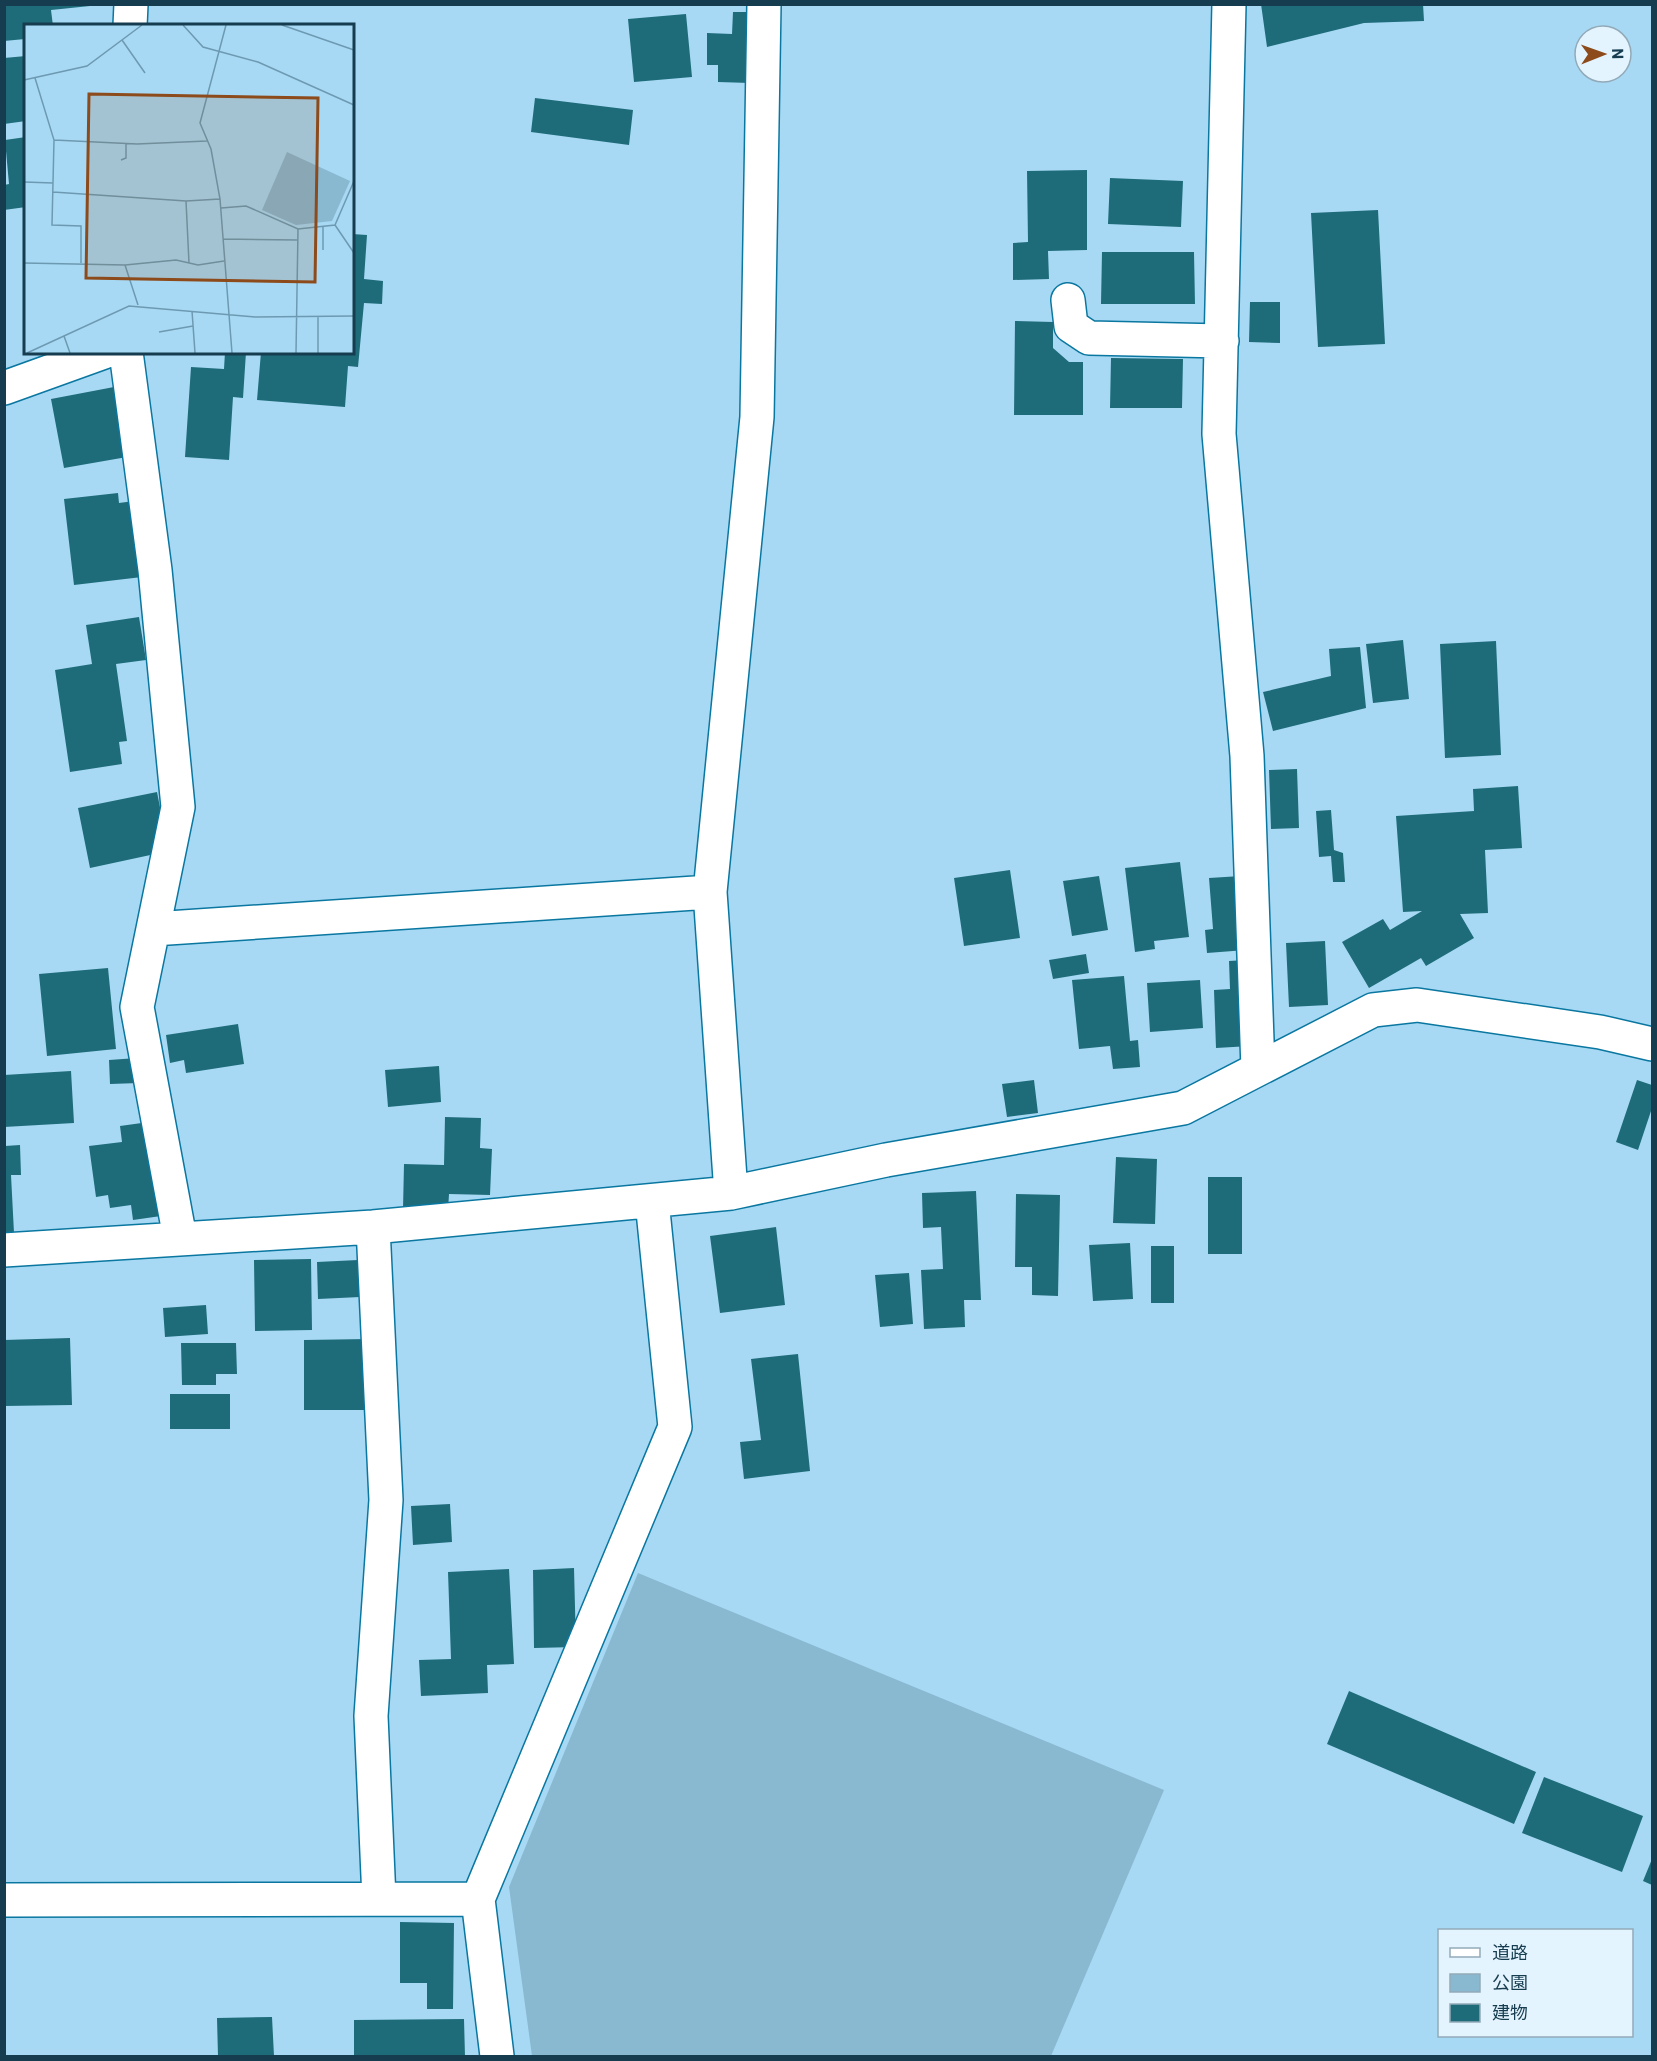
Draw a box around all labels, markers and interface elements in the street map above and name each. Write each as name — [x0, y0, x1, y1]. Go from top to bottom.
inset map — [24, 24, 354, 354]
north arrow — [1573, 24, 1633, 84]
text: N — [1609, 48, 1628, 59]
legend — [1438, 1929, 1633, 2037]
text: 道路 — [1492, 1941, 1528, 1963]
text: 公園 — [1492, 1971, 1528, 1993]
text: 建物 — [1492, 2001, 1528, 2023]

